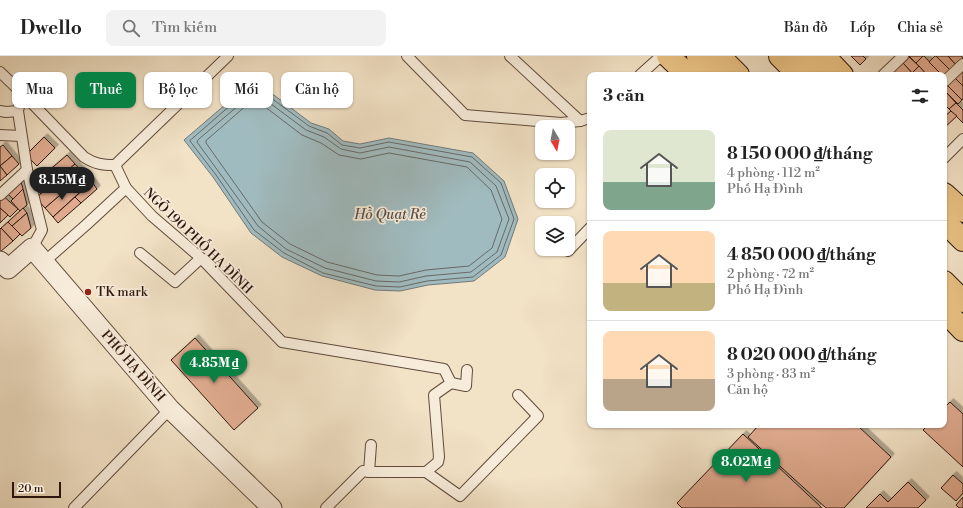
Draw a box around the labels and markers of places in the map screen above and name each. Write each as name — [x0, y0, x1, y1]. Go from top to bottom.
pin: 8.15M ₫ — [25, 167, 99, 201]
place label: TK mark — [96, 284, 149, 300]
marker: TK mark — [83, 287, 93, 297]
pin: 4.85M ₫ — [177, 350, 251, 384]
pin: 8.02M ₫ — [709, 449, 783, 483]

